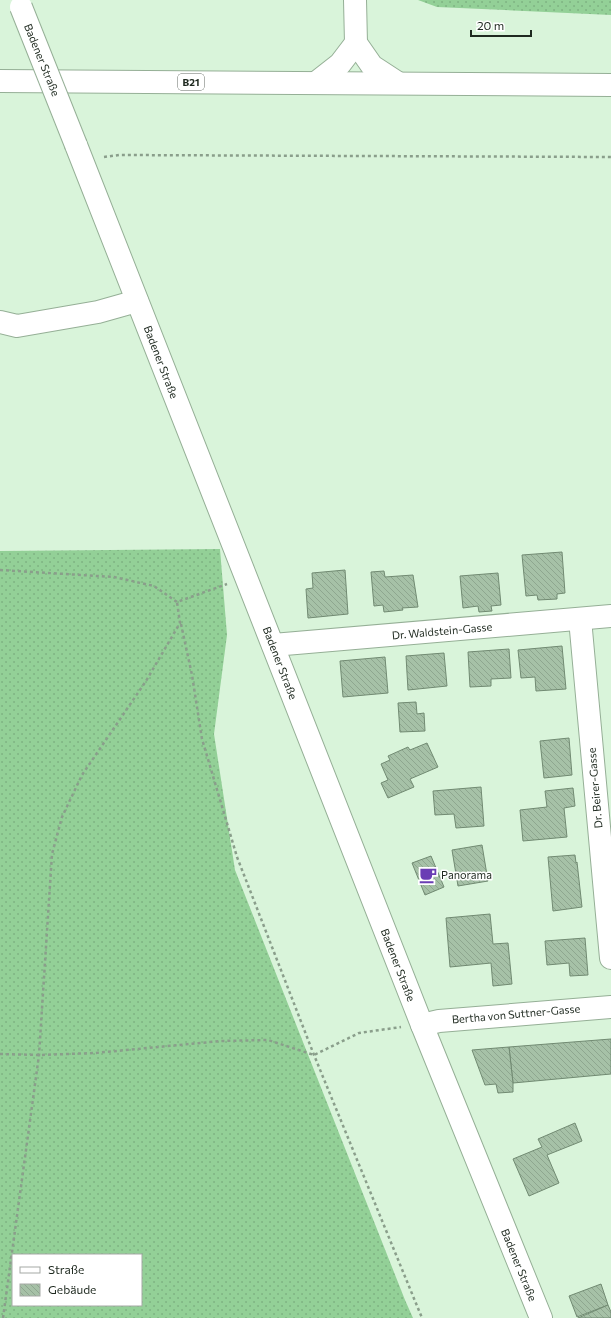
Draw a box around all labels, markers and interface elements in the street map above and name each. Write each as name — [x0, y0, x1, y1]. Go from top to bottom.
scale bar — [471, 12, 531, 38]
text: 20 m — [477, 18, 504, 32]
street label: Badener Straße — [22, 22, 63, 98]
road number: B21 — [178, 74, 204, 90]
street label: Badener Straße — [142, 324, 181, 400]
street label: Dr. Waldstein-Gasse — [391, 620, 493, 641]
street label: Badener Straße — [261, 625, 300, 701]
street label: Dr. Beirer-Gasse — [584, 747, 605, 829]
cafe icon: Panorama — [418, 865, 438, 885]
place label: Panorama — [441, 868, 492, 881]
street label: Badener Straße — [379, 927, 418, 1003]
street label: Bertha von Suttner-Gasse — [451, 1001, 581, 1026]
street label: Badener Straße — [499, 1227, 540, 1303]
legend — [12, 1254, 142, 1306]
text: Straße — [48, 1262, 84, 1276]
text: Gebäude — [48, 1282, 96, 1296]

